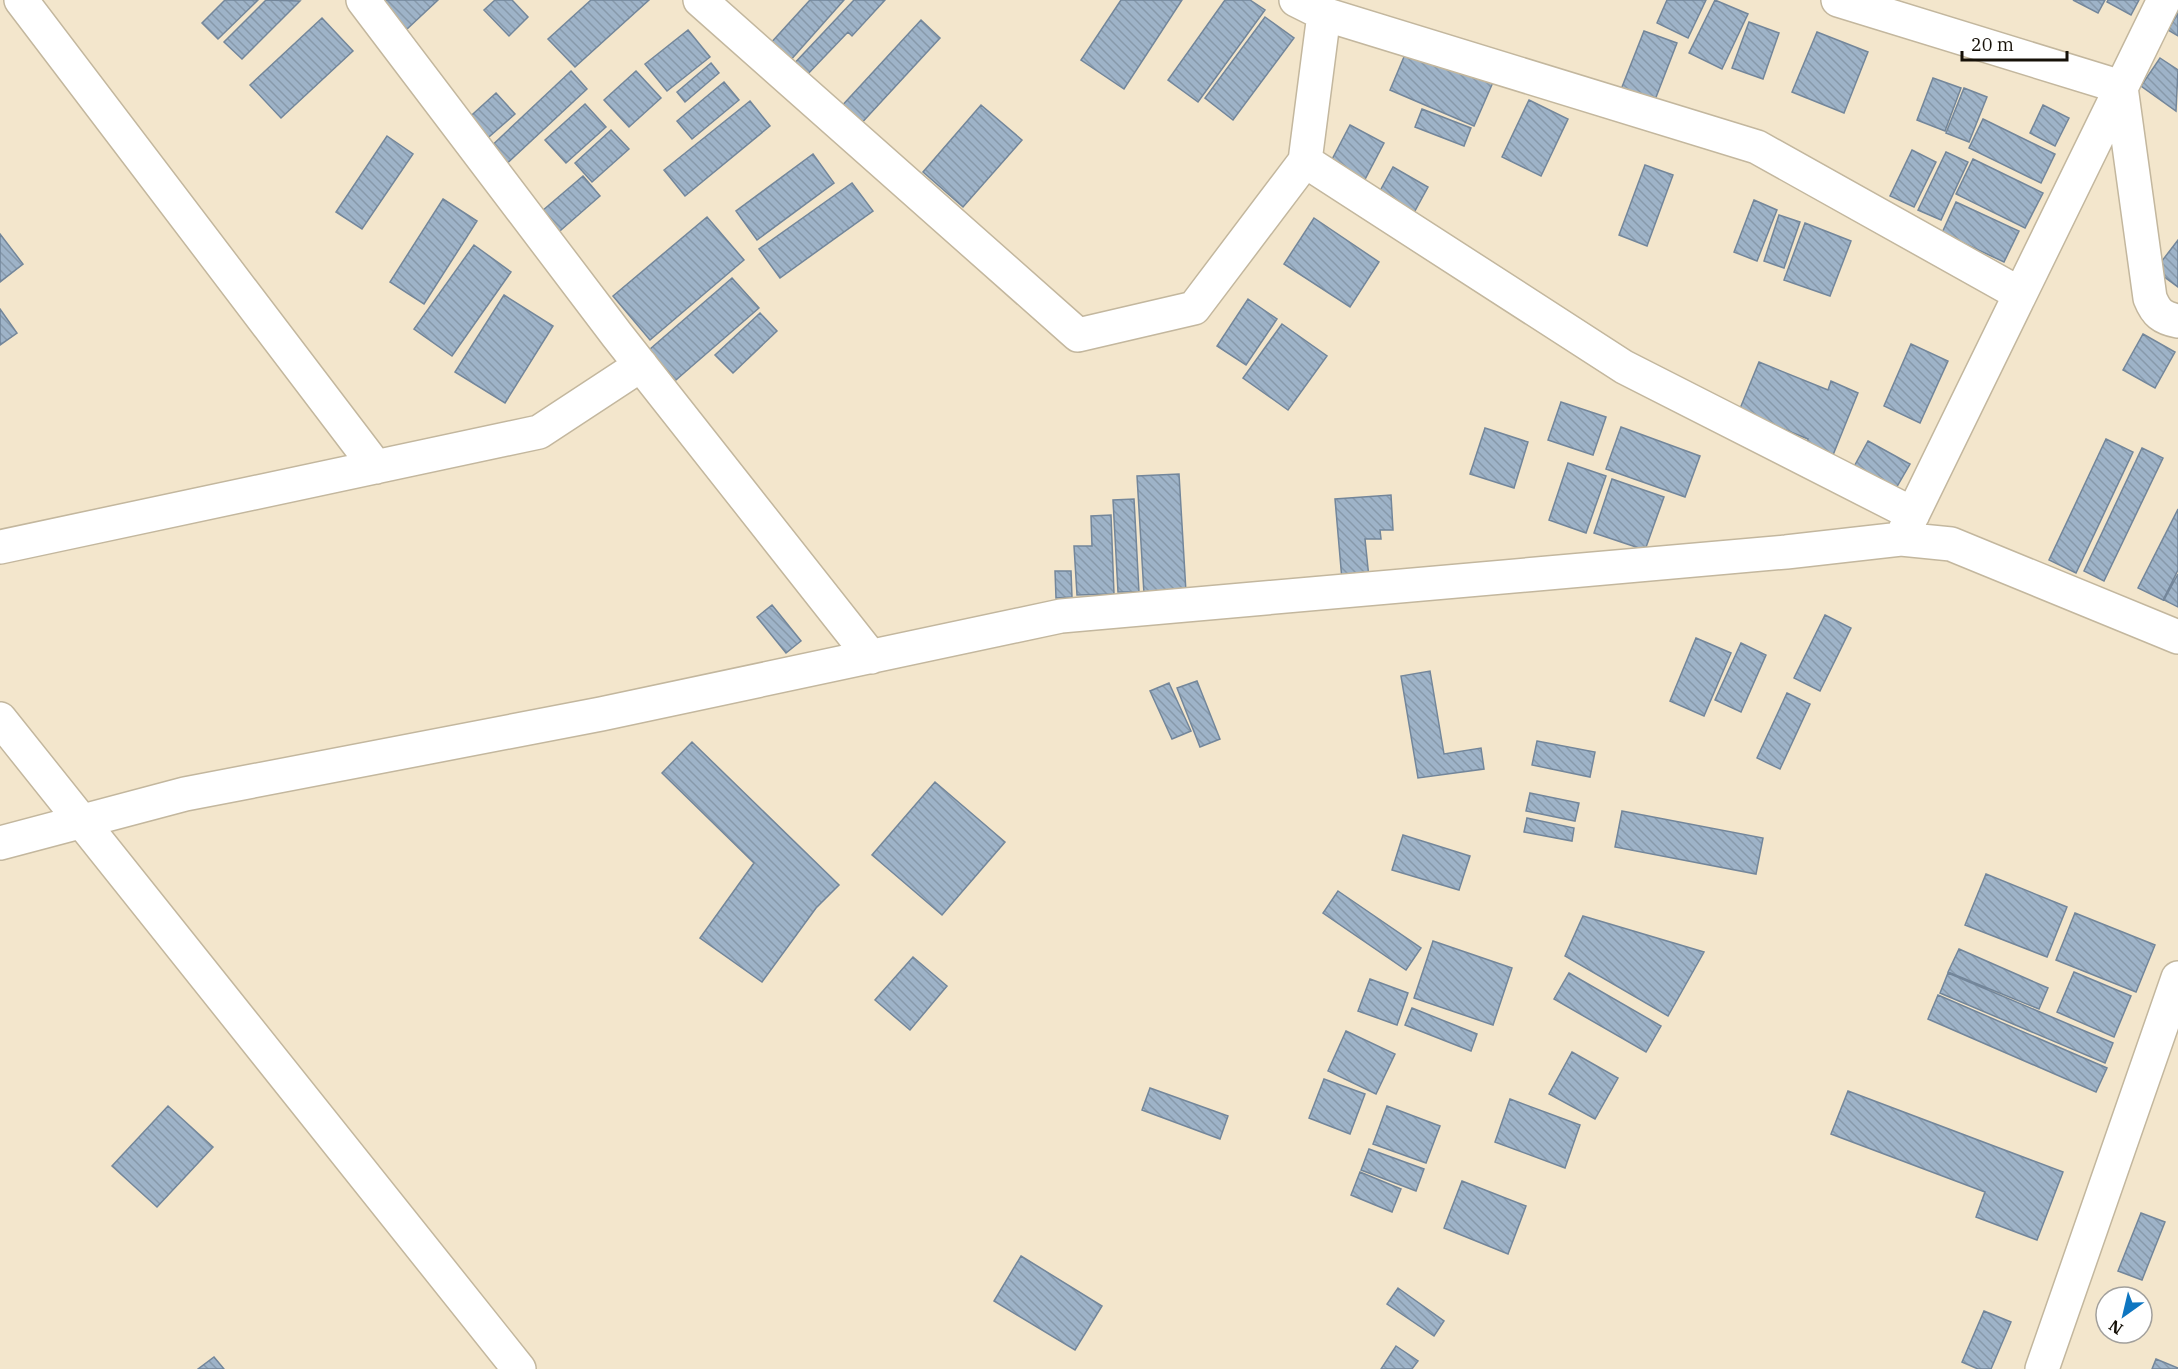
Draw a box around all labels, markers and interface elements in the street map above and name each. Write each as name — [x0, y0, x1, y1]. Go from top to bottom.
scale bar — [1962, 24, 2067, 62]
text: 20 m — [1971, 33, 2014, 56]
north arrow — [2094, 1285, 2154, 1345]
text: N — [2105, 1316, 2126, 1339]

